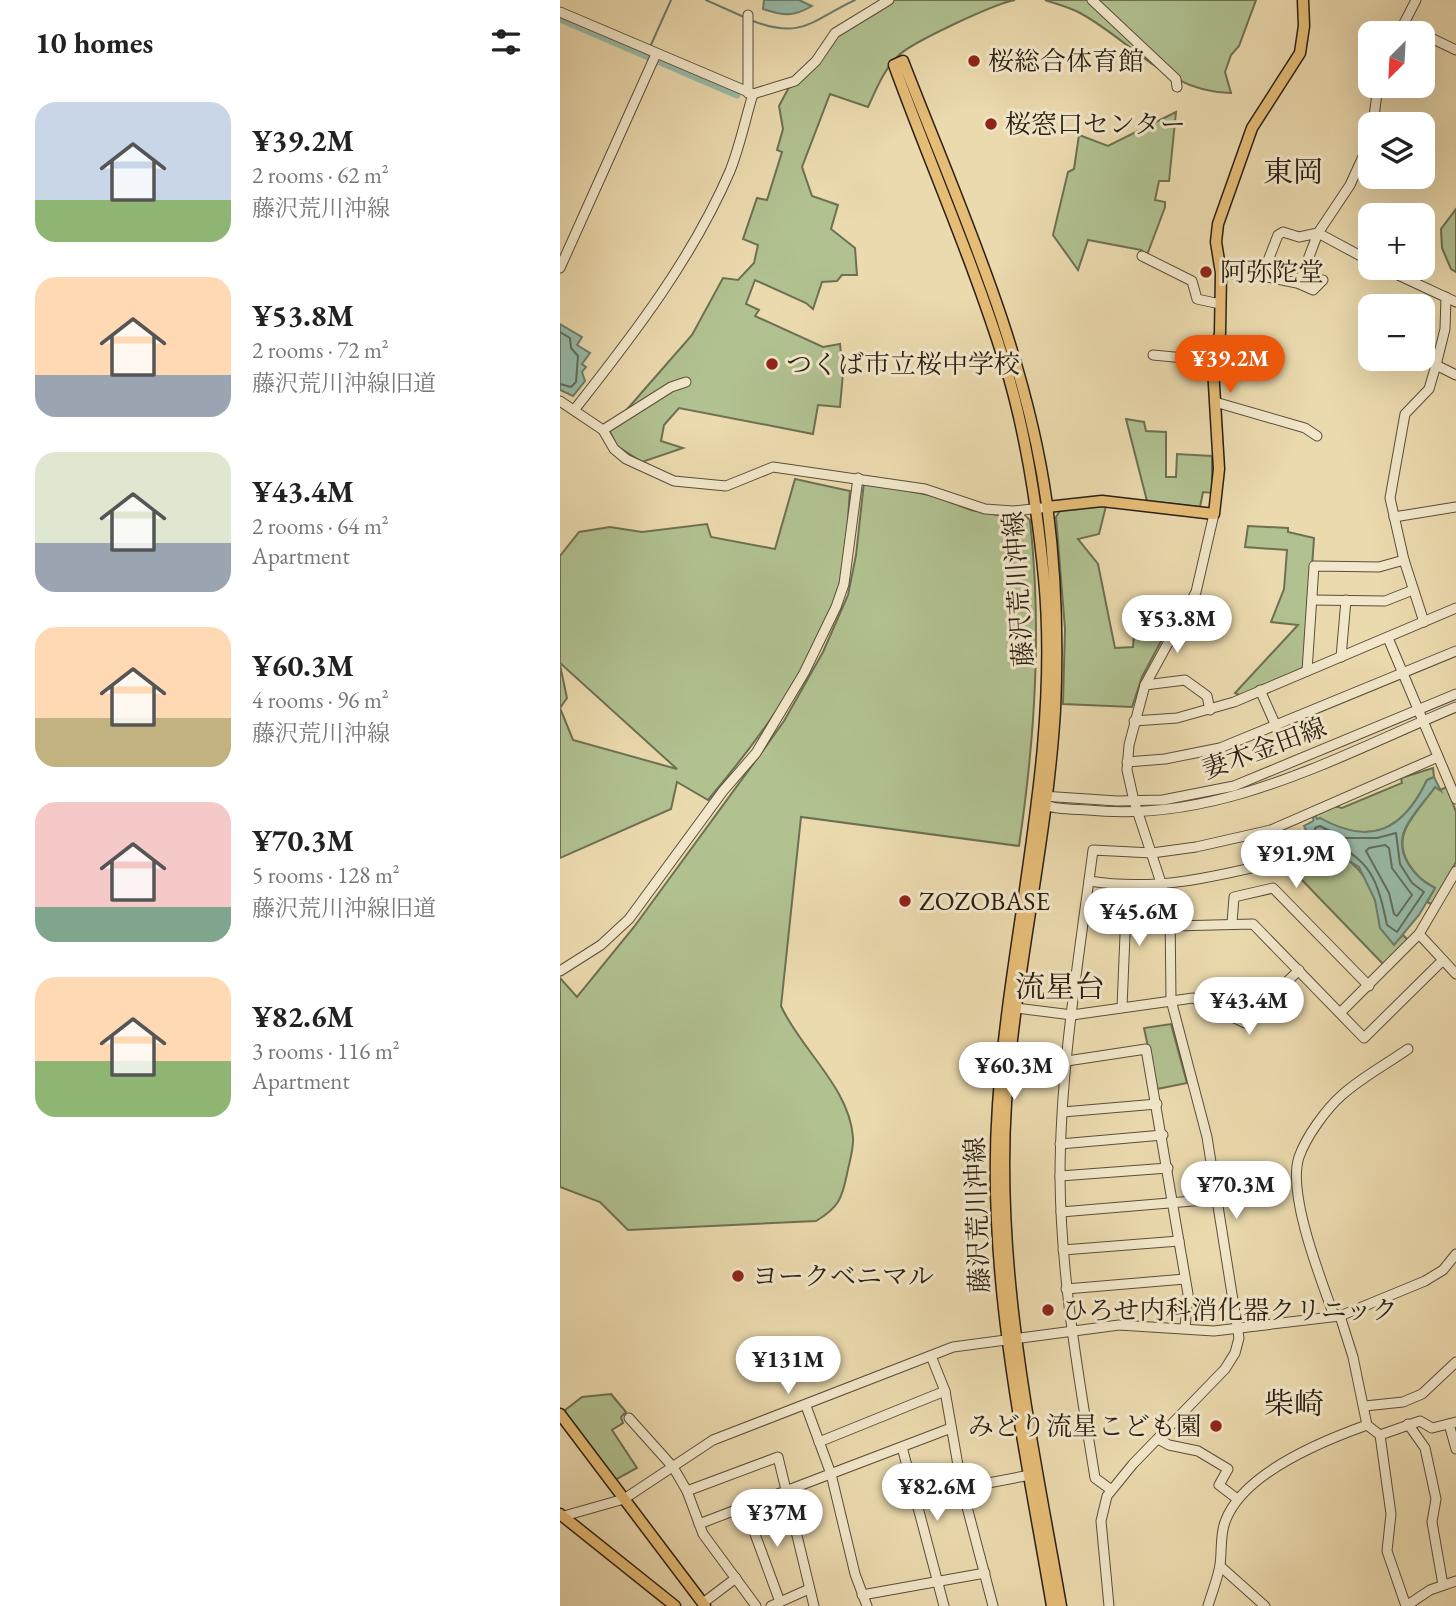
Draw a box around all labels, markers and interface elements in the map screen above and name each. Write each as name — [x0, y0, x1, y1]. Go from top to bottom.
north arrow — [1358, 21, 1435, 98]
map controls — [1358, 21, 1435, 371]
text: 10 homes — [35, 23, 153, 62]
icon: filters — [487, 23, 525, 61]
place label: 桜総合体育館 — [988, 44, 1144, 78]
marker: 桜総合体育館 — [966, 53, 982, 69]
place label: 桜窓口センター — [1005, 107, 1186, 141]
button: layers — [1358, 112, 1435, 189]
marker: 桜窓口センター — [983, 116, 999, 132]
text: ¥39.2M — [252, 121, 354, 160]
icon: home — [91, 130, 175, 214]
district label: 東岡 — [1263, 152, 1323, 191]
text: 2 rooms · 62 m² — [252, 160, 389, 190]
text: 藤沢荒川沖線 — [252, 193, 390, 223]
button: + — [1358, 203, 1435, 280]
place label: 阿弥陀堂 — [1220, 255, 1324, 289]
marker: 阿弥陀堂 — [1198, 264, 1214, 280]
button: − — [1358, 294, 1435, 371]
text: ¥53.8M — [252, 296, 354, 335]
icon: home — [91, 305, 175, 389]
text: 2 rooms · 72 m² — [252, 335, 389, 365]
pin: ¥39.2M — [1173, 336, 1287, 395]
text: ¥39.2M — [1191, 343, 1269, 373]
place label: つくば市立桜中学校 — [786, 347, 1020, 381]
marker: つくば市立桜中学校 — [764, 356, 780, 372]
text: 藤沢荒川沖線旧道 — [252, 368, 436, 398]
text: ¥43.4M — [252, 472, 354, 511]
icon: home — [91, 480, 175, 564]
street label: 藤沢荒川沖線 — [996, 510, 1040, 668]
text: 2 rooms · 64 m² — [252, 511, 389, 541]
text: Apartment — [252, 541, 350, 571]
pin: ¥53.8M — [1120, 596, 1234, 655]
text: ¥53.8M — [1138, 603, 1216, 633]
text: ¥60.3M — [252, 646, 354, 685]
icon: home — [91, 655, 175, 739]
text: 4 rooms · 96 m² — [252, 685, 389, 715]
street label: 妻木金田線 — [1197, 710, 1331, 786]
text: 藤沢荒川沖線 — [252, 718, 390, 748]
text: ¥70.3M — [252, 821, 354, 860]
icon: home — [91, 830, 175, 914]
pin: ¥91.9M — [1239, 830, 1353, 890]
text: ¥91.9M — [1257, 838, 1335, 868]
text: 5 rooms · 128 m² — [252, 860, 400, 890]
place label: ZOZOBASE — [919, 884, 1050, 918]
pin: ¥45.6M — [1082, 888, 1196, 948]
text: 藤沢荒川沖線旧道 — [252, 893, 436, 923]
marker: ZOZOBASE — [897, 893, 913, 909]
text: ¥45.6M — [1100, 896, 1178, 926]
district label: 流星台 — [1015, 967, 1105, 1006]
pin: ¥43.4M — [1192, 978, 1306, 1037]
text: ¥43.4M — [1210, 985, 1288, 1015]
text: ¥82.6M — [252, 997, 354, 1036]
icon: home — [91, 1005, 175, 1089]
text: 3 rooms · 116 m² — [252, 1036, 400, 1066]
pin: ¥60.3M — [957, 1042, 1071, 1102]
text: ¥60.3M — [975, 1050, 1053, 1080]
text: Apartment — [252, 1066, 350, 1096]
street label: 藤沢荒川沖線 — [957, 1136, 997, 1294]
pin: ¥70.3M — [1179, 1162, 1293, 1221]
text: ¥70.3M — [1197, 1169, 1275, 1199]
place label: ヨークベニマル — [752, 1259, 934, 1293]
marker: ヨークベニマル — [730, 1268, 746, 1284]
place label: ひろせ内科消化器クリニック — [1062, 1293, 1398, 1327]
marker: ひろせ内科消化器クリニック — [1040, 1302, 1056, 1318]
pin: ¥131M — [739, 1336, 837, 1396]
text: ¥131M — [752, 1344, 824, 1374]
district label: 柴崎 — [1264, 1384, 1324, 1423]
place label: みどり流星こども園 — [968, 1409, 1202, 1443]
marker: みどり流星こども園 — [1208, 1418, 1224, 1434]
pin: ¥82.6M — [880, 1464, 994, 1523]
text: ¥82.6M — [898, 1471, 976, 1501]
pin: ¥37M — [736, 1490, 818, 1549]
text: ¥37M — [747, 1497, 807, 1527]

